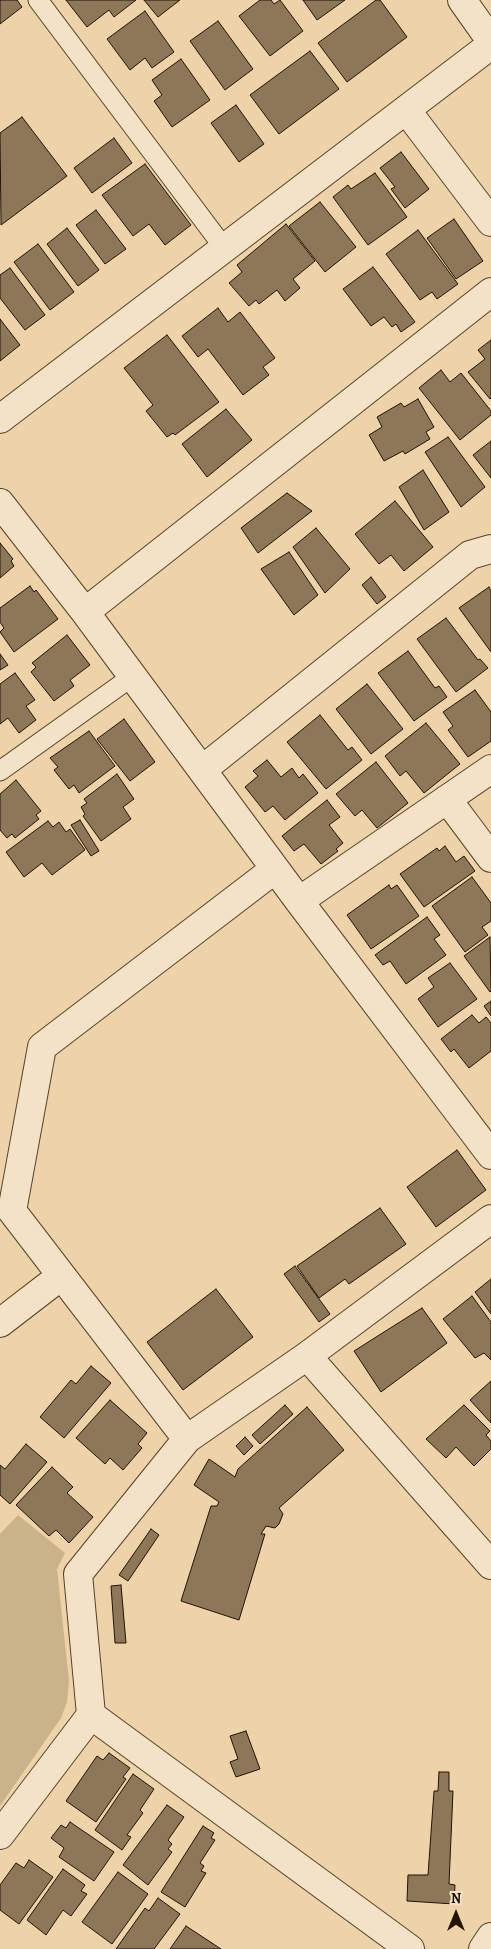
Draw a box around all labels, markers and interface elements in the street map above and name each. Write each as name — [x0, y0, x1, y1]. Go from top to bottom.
north arrow — [431, 1889, 481, 1939]
text: N — [451, 1889, 461, 1908]

